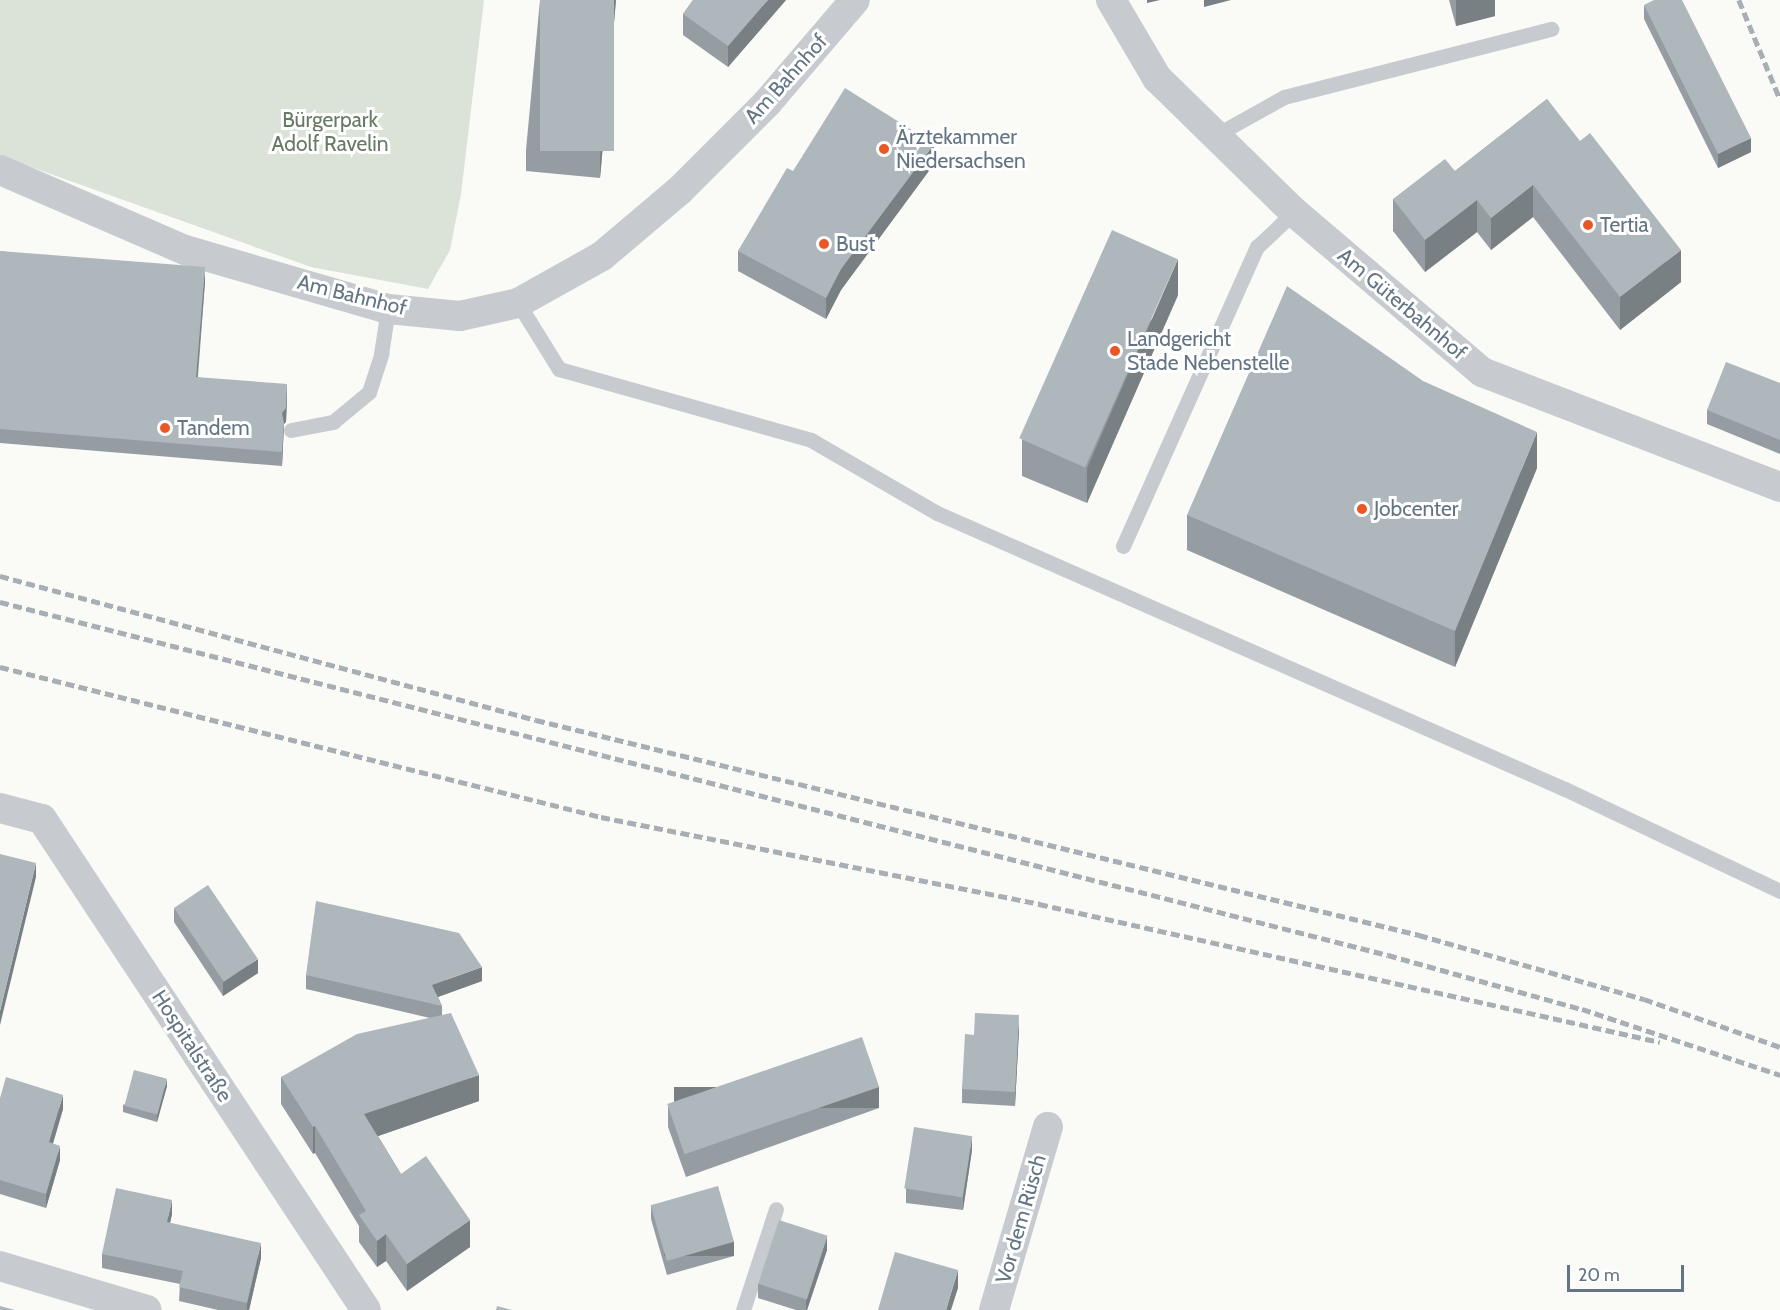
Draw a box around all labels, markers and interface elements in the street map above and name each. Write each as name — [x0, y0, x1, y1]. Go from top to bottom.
street label: Am Bahnhof — [739, 29, 833, 129]
park label: Bürgerpark Adolf Ravelin — [272, 107, 388, 157]
place label: Ärztekammer Niedersachsen — [896, 124, 1026, 174]
marker: Ärztekammer Niedersachsen — [877, 142, 891, 156]
place label: Tertia — [1600, 212, 1649, 238]
marker: Tertia — [1581, 218, 1595, 232]
place label: Bust — [836, 231, 875, 257]
marker: Bust — [817, 237, 831, 251]
street label: Am Güterbahnhof — [1333, 243, 1471, 365]
street label: Am Bahnhof — [295, 269, 409, 321]
place label: Landgericht Stade Nebenstelle — [1127, 326, 1290, 376]
marker: Landgericht Stade Nebenstelle — [1108, 344, 1122, 358]
place label: Tandem — [177, 415, 250, 441]
marker: Tandem — [158, 421, 172, 435]
place label: Jobcenter — [1374, 496, 1458, 522]
marker: Jobcenter — [1355, 502, 1369, 516]
street label: Hospitalstraße — [147, 985, 237, 1107]
street label: Vor dem Rüsch — [991, 1152, 1051, 1286]
scale bar — [1570, 1253, 1687, 1291]
text: 20 m — [1578, 1264, 1620, 1286]

